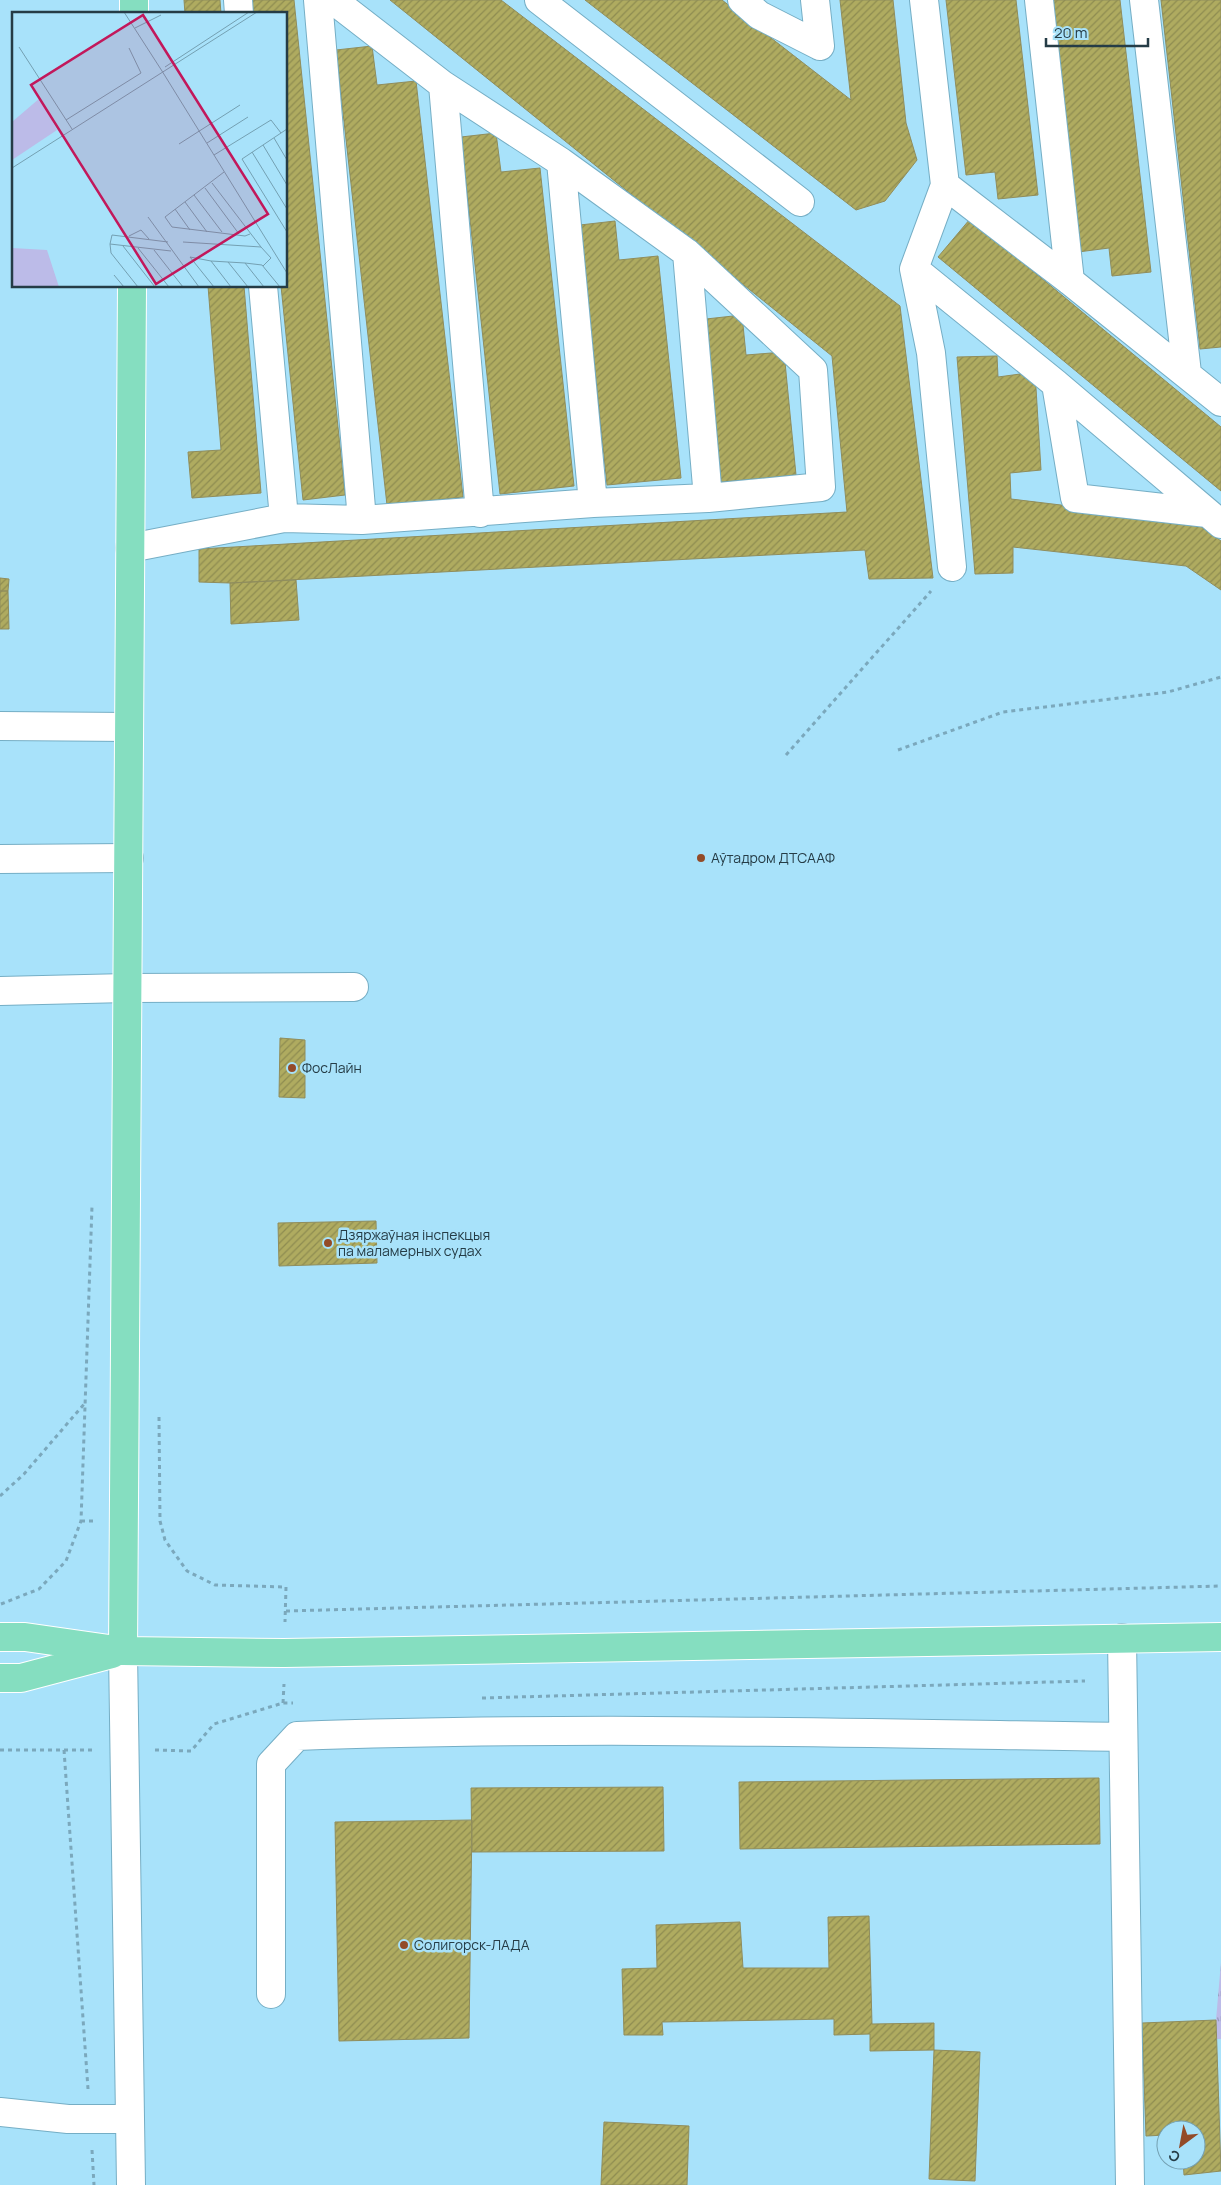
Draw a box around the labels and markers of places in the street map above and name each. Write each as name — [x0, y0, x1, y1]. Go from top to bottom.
place label: Аўтадром ДТСААФ — [711, 848, 835, 867]
marker: Аўтадром ДТСААФ — [695, 852, 707, 864]
place label: ФосЛайн — [302, 1058, 362, 1077]
marker: ФосЛайн — [286, 1062, 298, 1074]
place label: Дзяржаўная інспекцыя па маламерных судах — [338, 1225, 490, 1260]
marker: Дзяржаўная інспекцыя па маламерных судах — [322, 1237, 334, 1249]
place label: Солигорск-ЛАДА — [414, 1935, 530, 1954]
marker: Солигорск-ЛАДА — [398, 1939, 410, 1951]

